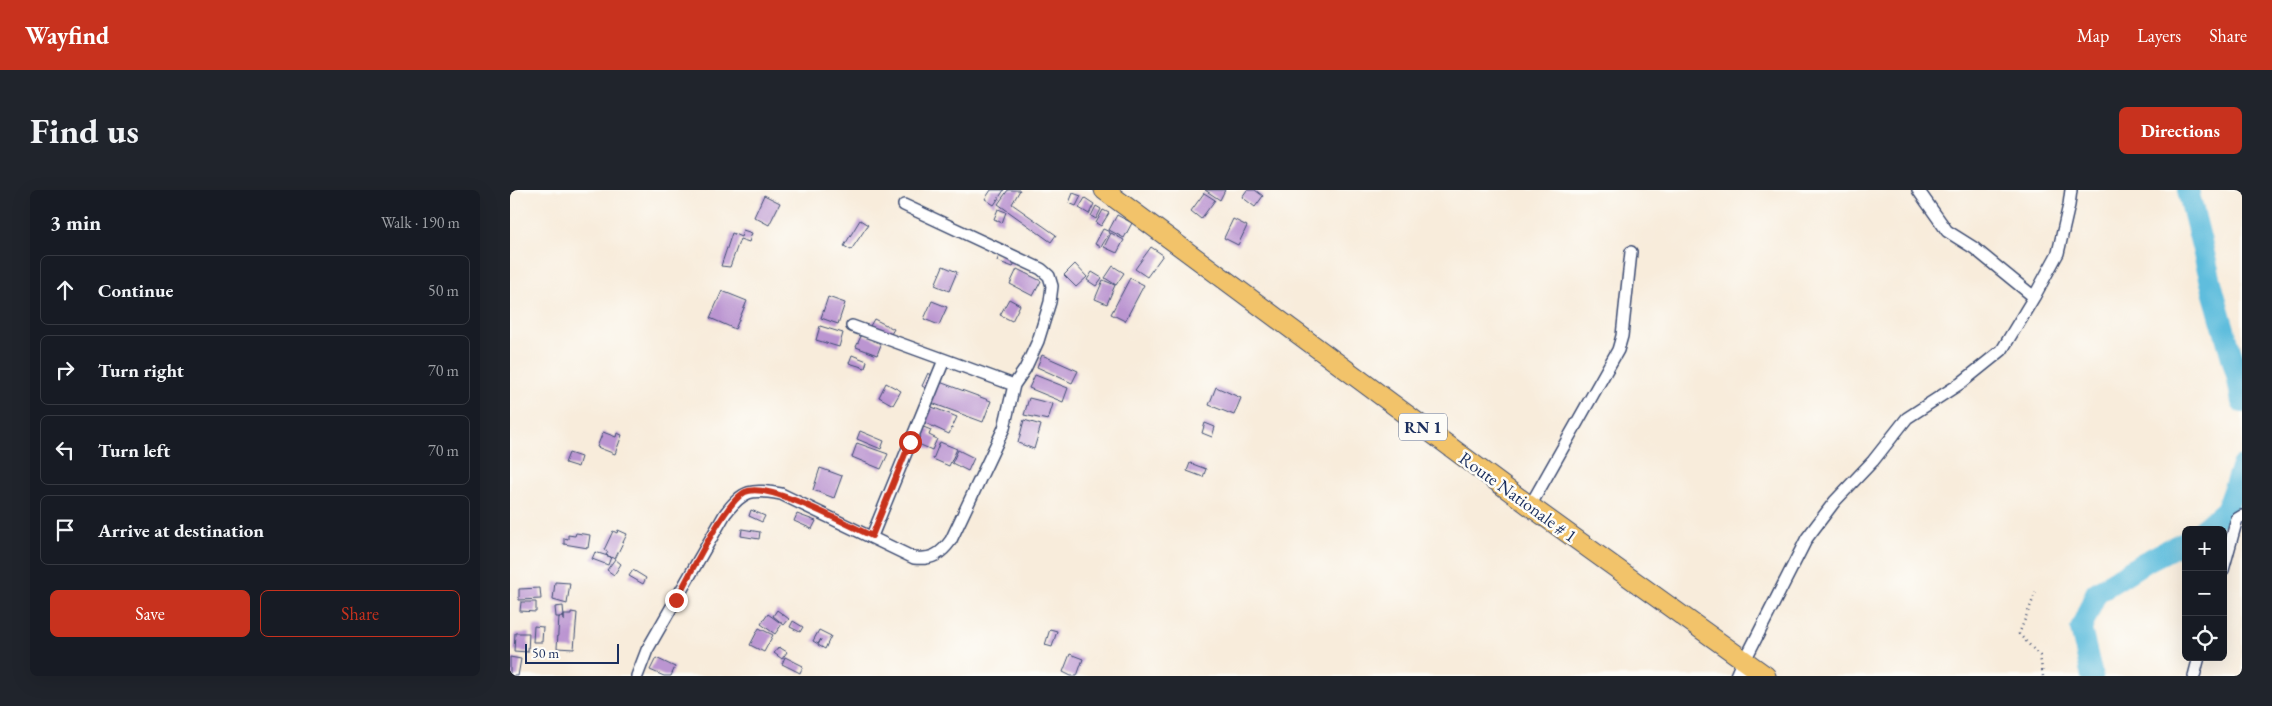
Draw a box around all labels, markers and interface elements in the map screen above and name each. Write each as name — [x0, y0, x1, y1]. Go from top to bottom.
text: Wayfind — [25, 20, 109, 51]
text: Map — [2077, 24, 2109, 47]
text: Layers — [2137, 24, 2181, 47]
text: Share — [2209, 24, 2247, 47]
button: Directions — [2119, 107, 2242, 154]
text: Find us — [30, 108, 139, 153]
text: 3 min — [50, 209, 101, 236]
text: Walk · 190 m — [381, 212, 460, 233]
icon: ahead — [51, 276, 79, 304]
text: Continue — [98, 278, 173, 303]
text: 50 m — [428, 280, 459, 301]
icon: right — [51, 356, 79, 384]
text: Turn right — [98, 358, 184, 383]
text: 70 m — [428, 360, 459, 381]
road number: RN 1 — [1399, 413, 1447, 440]
route start — [899, 431, 922, 454]
icon: left — [51, 436, 79, 464]
text: Turn left — [98, 438, 170, 463]
text: 70 m — [428, 440, 459, 461]
street label: Route Nationale # 1 — [1455, 446, 1582, 547]
icon: arrive — [51, 516, 79, 544]
text: Arrive at destination — [98, 518, 264, 543]
map controls — [2182, 526, 2227, 661]
button: + — [2182, 526, 2227, 571]
button: − — [2182, 571, 2227, 616]
route end — [665, 589, 688, 612]
button: Save — [50, 590, 250, 637]
button: Share — [260, 590, 460, 637]
button: locate — [2182, 616, 2227, 661]
scale bar — [525, 641, 619, 664]
text: 50 m — [532, 644, 559, 662]

